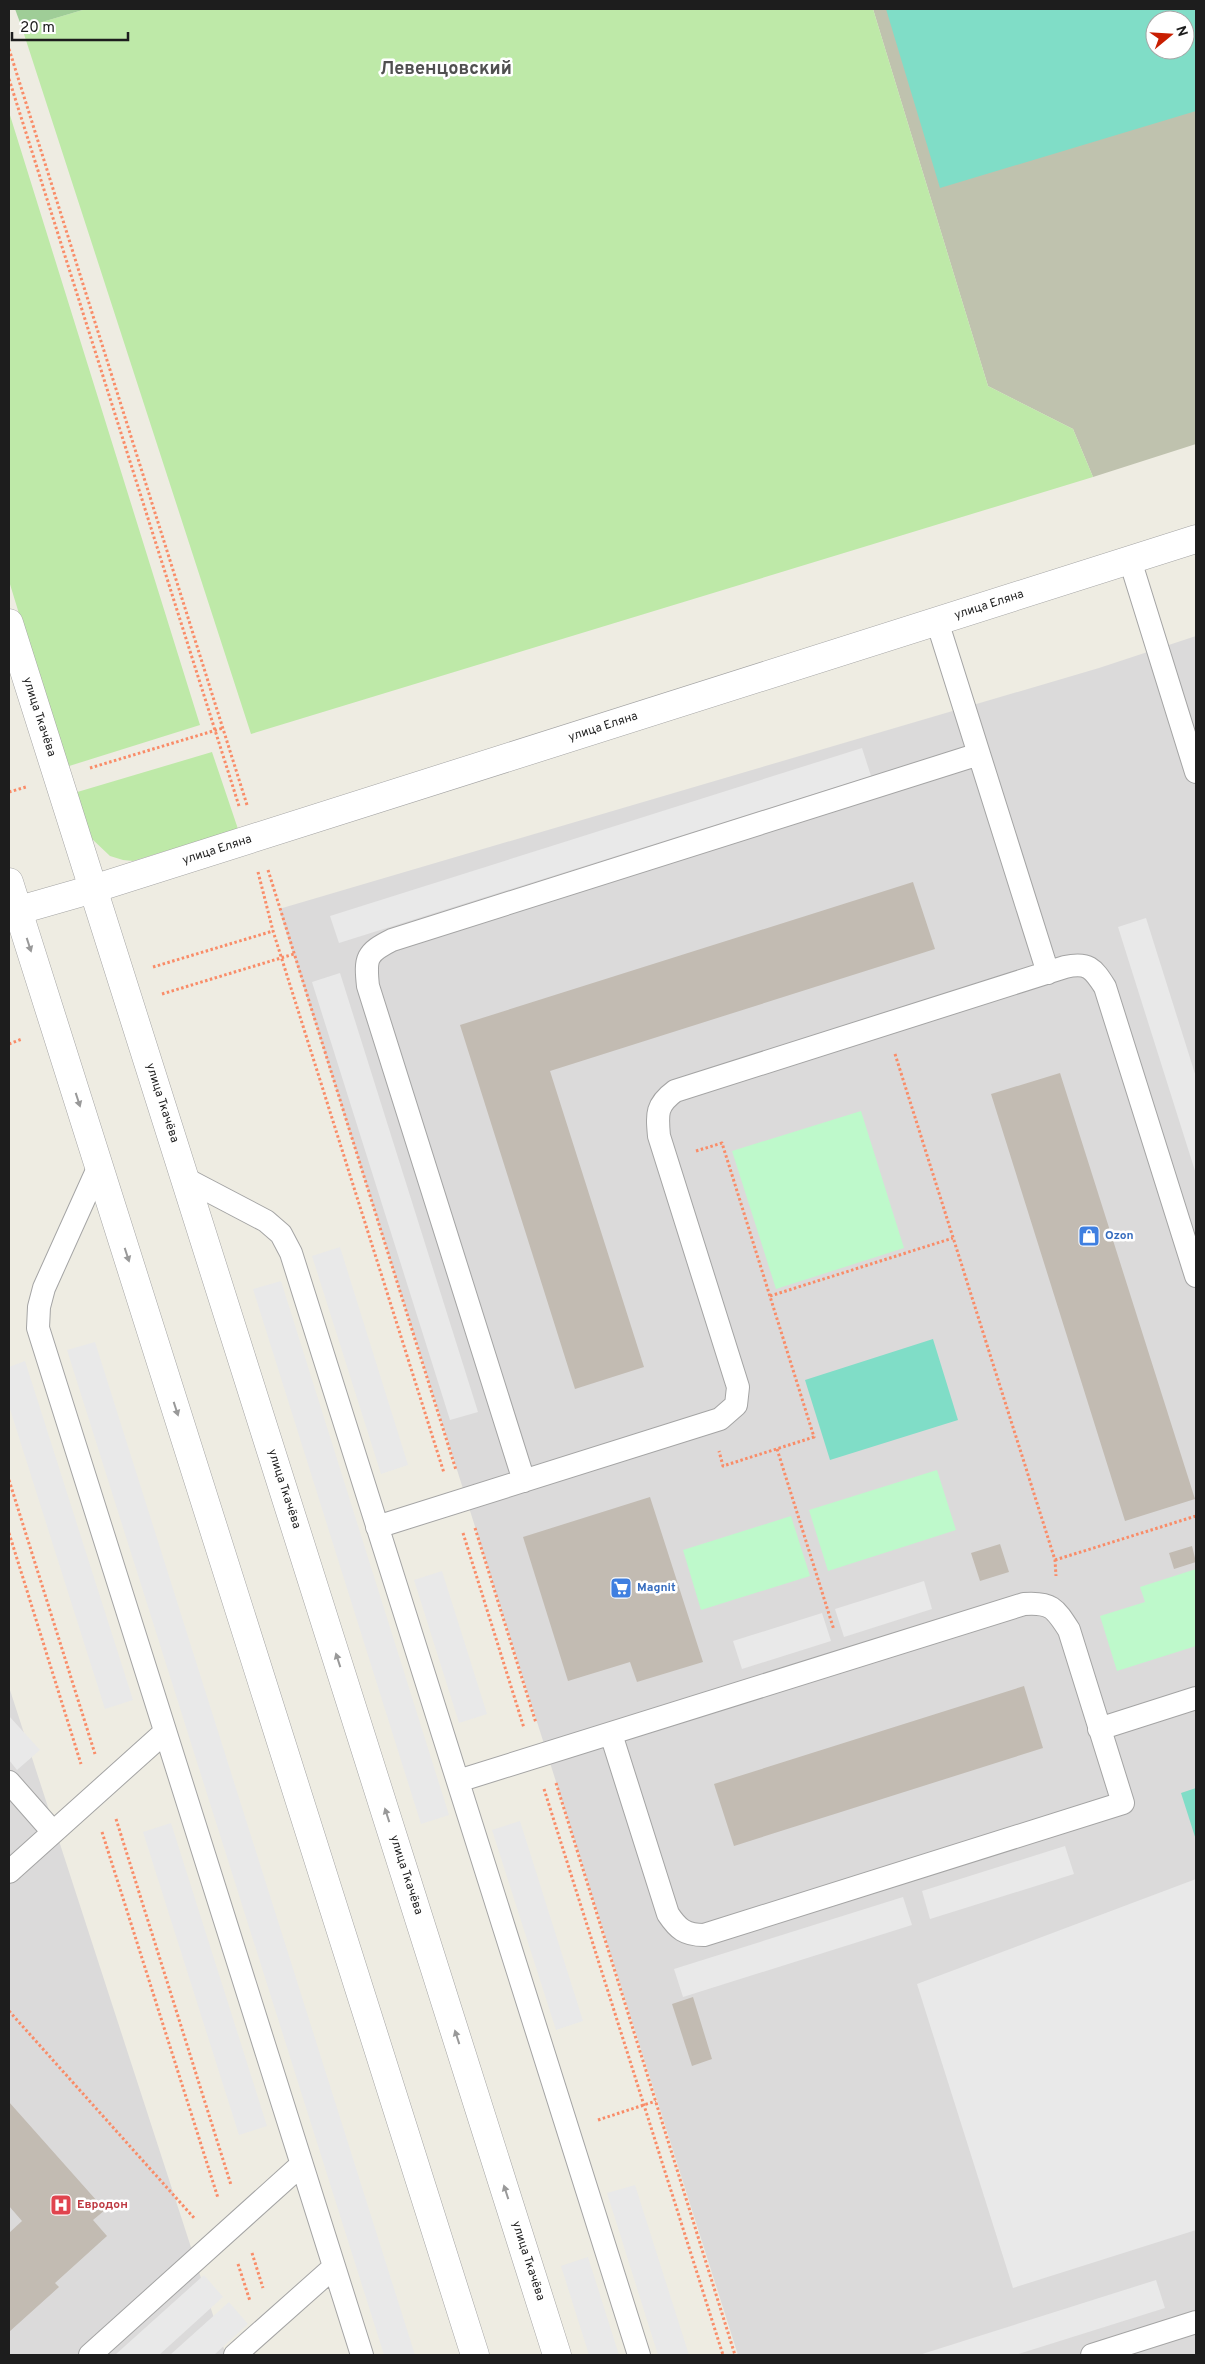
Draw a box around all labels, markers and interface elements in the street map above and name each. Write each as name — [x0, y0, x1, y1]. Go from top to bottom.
scale bar — [12, 10, 129, 42]
north arrow — [1145, 10, 1195, 60]
text: 20 m — [20, 19, 55, 38]
text: N — [1171, 24, 1191, 39]
district label: Левенцовский — [380, 58, 512, 81]
street label: улица Еляна — [952, 586, 1026, 624]
street label: улица Ткачёва — [19, 675, 59, 759]
street label: улица Еляна — [566, 708, 640, 746]
street label: улица Еляна — [180, 831, 254, 869]
one-way arrow — [26, 937, 33, 952]
street label: улица Ткачёва — [142, 1061, 182, 1145]
one-way arrow — [75, 1092, 83, 1107]
shop icon: Ozon — [1077, 1224, 1101, 1248]
place label: Ozon — [1105, 1228, 1134, 1244]
one-way arrow — [124, 1247, 132, 1262]
one-way arrow — [173, 1402, 181, 1417]
street label: улица Ткачёва — [264, 1447, 304, 1531]
supermarket icon: Magnit — [609, 1576, 633, 1600]
place label: Magnit — [637, 1580, 676, 1596]
one-way arrow — [334, 1653, 341, 1668]
one-way arrow — [382, 1808, 390, 1823]
street label: улица Ткачёва — [386, 1833, 426, 1917]
one-way arrow — [452, 2029, 460, 2044]
one-way arrow — [501, 2184, 509, 2199]
hospital icon: Евродон — [49, 2193, 73, 2217]
place label: Евродон — [77, 2197, 128, 2213]
street label: улица Ткачёва — [508, 2219, 548, 2303]

